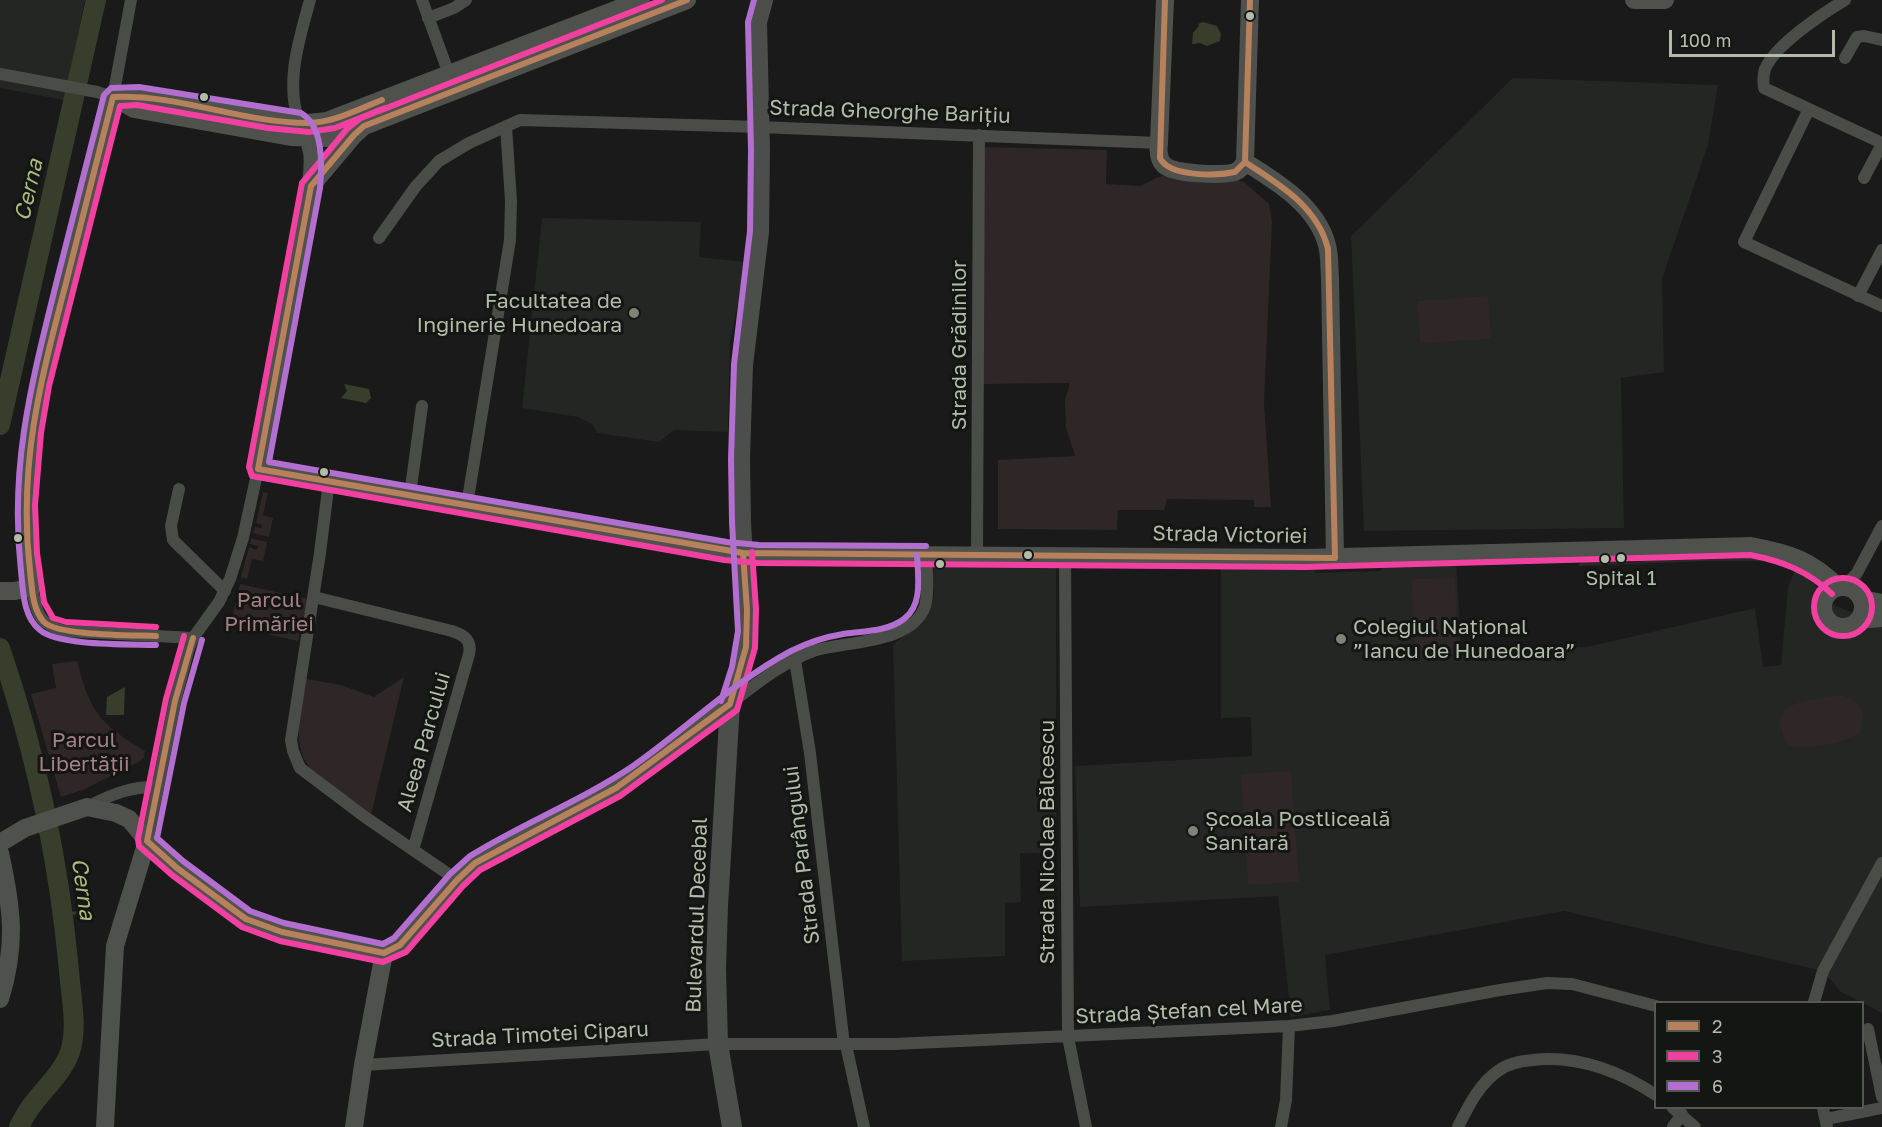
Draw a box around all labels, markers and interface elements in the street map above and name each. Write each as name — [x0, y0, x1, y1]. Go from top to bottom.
unlabelled marker — [1244, 10, 1256, 22]
scale bar — [1672, 18, 1838, 56]
text: 100 m — [1680, 29, 1731, 51]
unlabelled marker — [198, 91, 210, 103]
street label: Strada Gheorghe Barițiu — [769, 95, 1011, 129]
water label: Cerna — [9, 157, 49, 223]
street label: Strada Grădinilor — [946, 260, 972, 430]
place label: Facultatea de Inginerie Hunedoara — [417, 288, 622, 338]
marker: Facultatea de Inginerie Hunedoara — [627, 306, 641, 320]
unlabelled marker — [318, 466, 330, 478]
street label: Strada Victoriei — [1152, 521, 1308, 549]
unlabelled marker — [12, 532, 24, 544]
unlabelled marker — [1022, 549, 1034, 561]
marker: Spital 1 — [1615, 552, 1627, 564]
unlabelled marker — [1599, 553, 1611, 565]
unlabelled marker — [934, 558, 946, 570]
place label: Spital 1 — [1586, 567, 1656, 591]
park label: Parcul Primăriei — [224, 587, 314, 637]
place label: Colegiul Național ”Iancu de Hunedoara” — [1353, 614, 1575, 664]
marker: Colegiul Național ”Iancu de Hunedoara” — [1334, 632, 1348, 646]
street label: Aleea Parcului — [392, 669, 456, 815]
street label: Strada Nicolae Bălcescu — [1034, 720, 1060, 964]
park label: Parcul Libertății — [38, 727, 130, 777]
street label: Strada Parângului — [779, 764, 825, 946]
place label: Școala Postliceală Sanitară — [1205, 806, 1390, 856]
street label: Bulevardul Decebal — [681, 817, 713, 1013]
marker: Școala Postliceală Sanitară — [1186, 824, 1200, 838]
water label: Cerna — [66, 856, 100, 922]
street label: Strada Ștefan cel Mare — [1075, 992, 1303, 1030]
legend — [1654, 1001, 1864, 1109]
text: 2 — [1712, 1015, 1722, 1037]
street label: Strada Timotei Ciparu — [430, 1017, 650, 1053]
text: 3 — [1712, 1045, 1723, 1067]
text: 6 — [1712, 1075, 1723, 1097]

